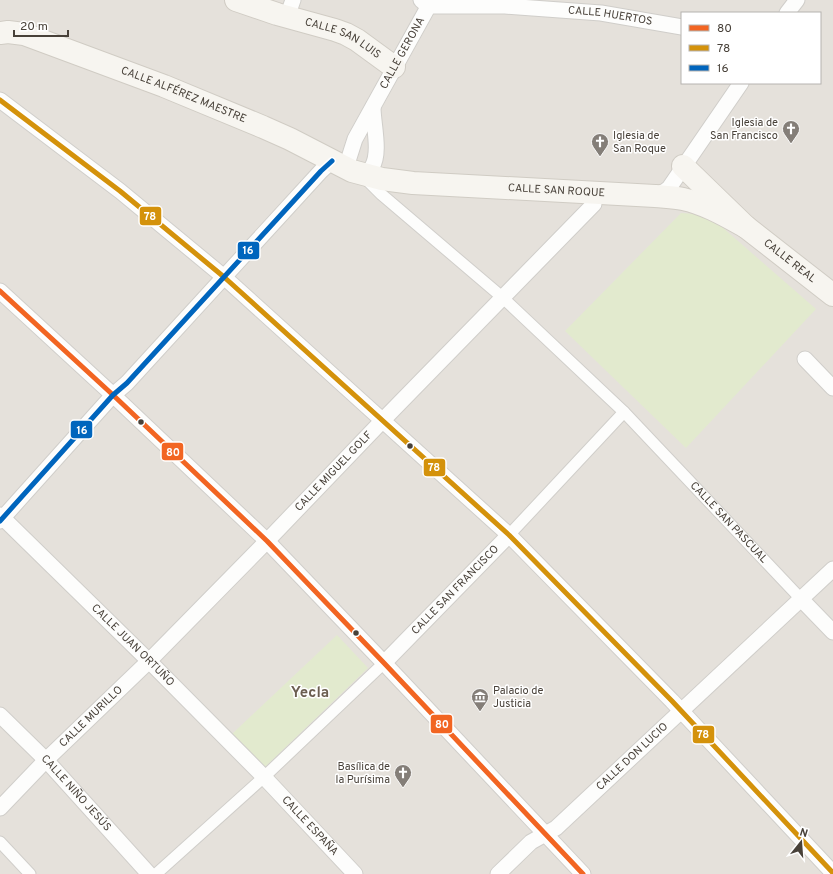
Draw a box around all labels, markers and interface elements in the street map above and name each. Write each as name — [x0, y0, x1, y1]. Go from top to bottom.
street label: CALLE HUERTOS — [568, 4, 654, 29]
scale bar — [14, 12, 68, 38]
legend — [681, 12, 821, 84]
street label: CALLE SAN LUIS — [303, 15, 384, 62]
street label: CALLE GERONA — [377, 15, 428, 92]
text: 20 m — [20, 19, 48, 35]
text: 80 — [717, 21, 732, 37]
text: 78 — [717, 41, 730, 57]
text: 16 — [717, 61, 729, 77]
street label: CALLE ALFÉREZ MAESTRE — [119, 64, 248, 126]
place label: Iglesia de San Francisco — [710, 116, 778, 143]
church icon: Iglesia de San Francisco — [781, 119, 801, 144]
place label: Iglesia de San Roque — [613, 129, 666, 156]
church icon: Iglesia de San Roque — [590, 132, 610, 157]
street label: CALLE SAN ROQUE — [508, 181, 605, 200]
line badge: 78 — [139, 206, 162, 226]
text: 78 — [144, 210, 156, 224]
street label: CALLE REAL — [760, 236, 819, 286]
line badge: 16 — [237, 241, 260, 260]
text: 16 — [242, 244, 254, 258]
unlabelled marker — [136, 417, 146, 427]
line badge: 16 — [70, 420, 93, 439]
text: 16 — [76, 424, 88, 438]
street label: CALLE MIGUEL GOLF — [292, 428, 375, 514]
unlabelled marker — [405, 441, 415, 451]
line badge: 80 — [161, 442, 184, 461]
text: 80 — [166, 446, 180, 460]
line badge: 78 — [423, 458, 446, 477]
text: 78 — [428, 461, 440, 475]
street label: CALLE SAN PASCUAL — [687, 479, 770, 566]
street label: CALLE SAN FRANCISCO — [408, 542, 502, 638]
street label: CALLE JUAN ORTUÑO — [88, 601, 177, 689]
unlabelled marker — [351, 628, 361, 638]
street label: CALLE MURILLO — [56, 683, 126, 750]
district label: Yecla — [291, 684, 329, 703]
place label: Palacio de Justicia — [493, 684, 544, 711]
museum icon: Palacio de Justicia — [470, 687, 490, 712]
line badge: 80 — [430, 714, 453, 734]
text: 80 — [435, 718, 449, 732]
street label: CALLE DON LUCIO — [593, 720, 671, 794]
line badge: 78 — [692, 725, 715, 744]
text: 78 — [697, 728, 709, 742]
street label: CALLE NIÑO JESÚS — [38, 752, 114, 834]
place label: Basílica de la Purísima — [336, 760, 390, 787]
church icon: Basílica de la Purísima — [393, 763, 413, 788]
street label: CALLE ESPAÑA — [278, 793, 341, 859]
north arrow — [781, 822, 821, 862]
text: N — [798, 826, 809, 841]

